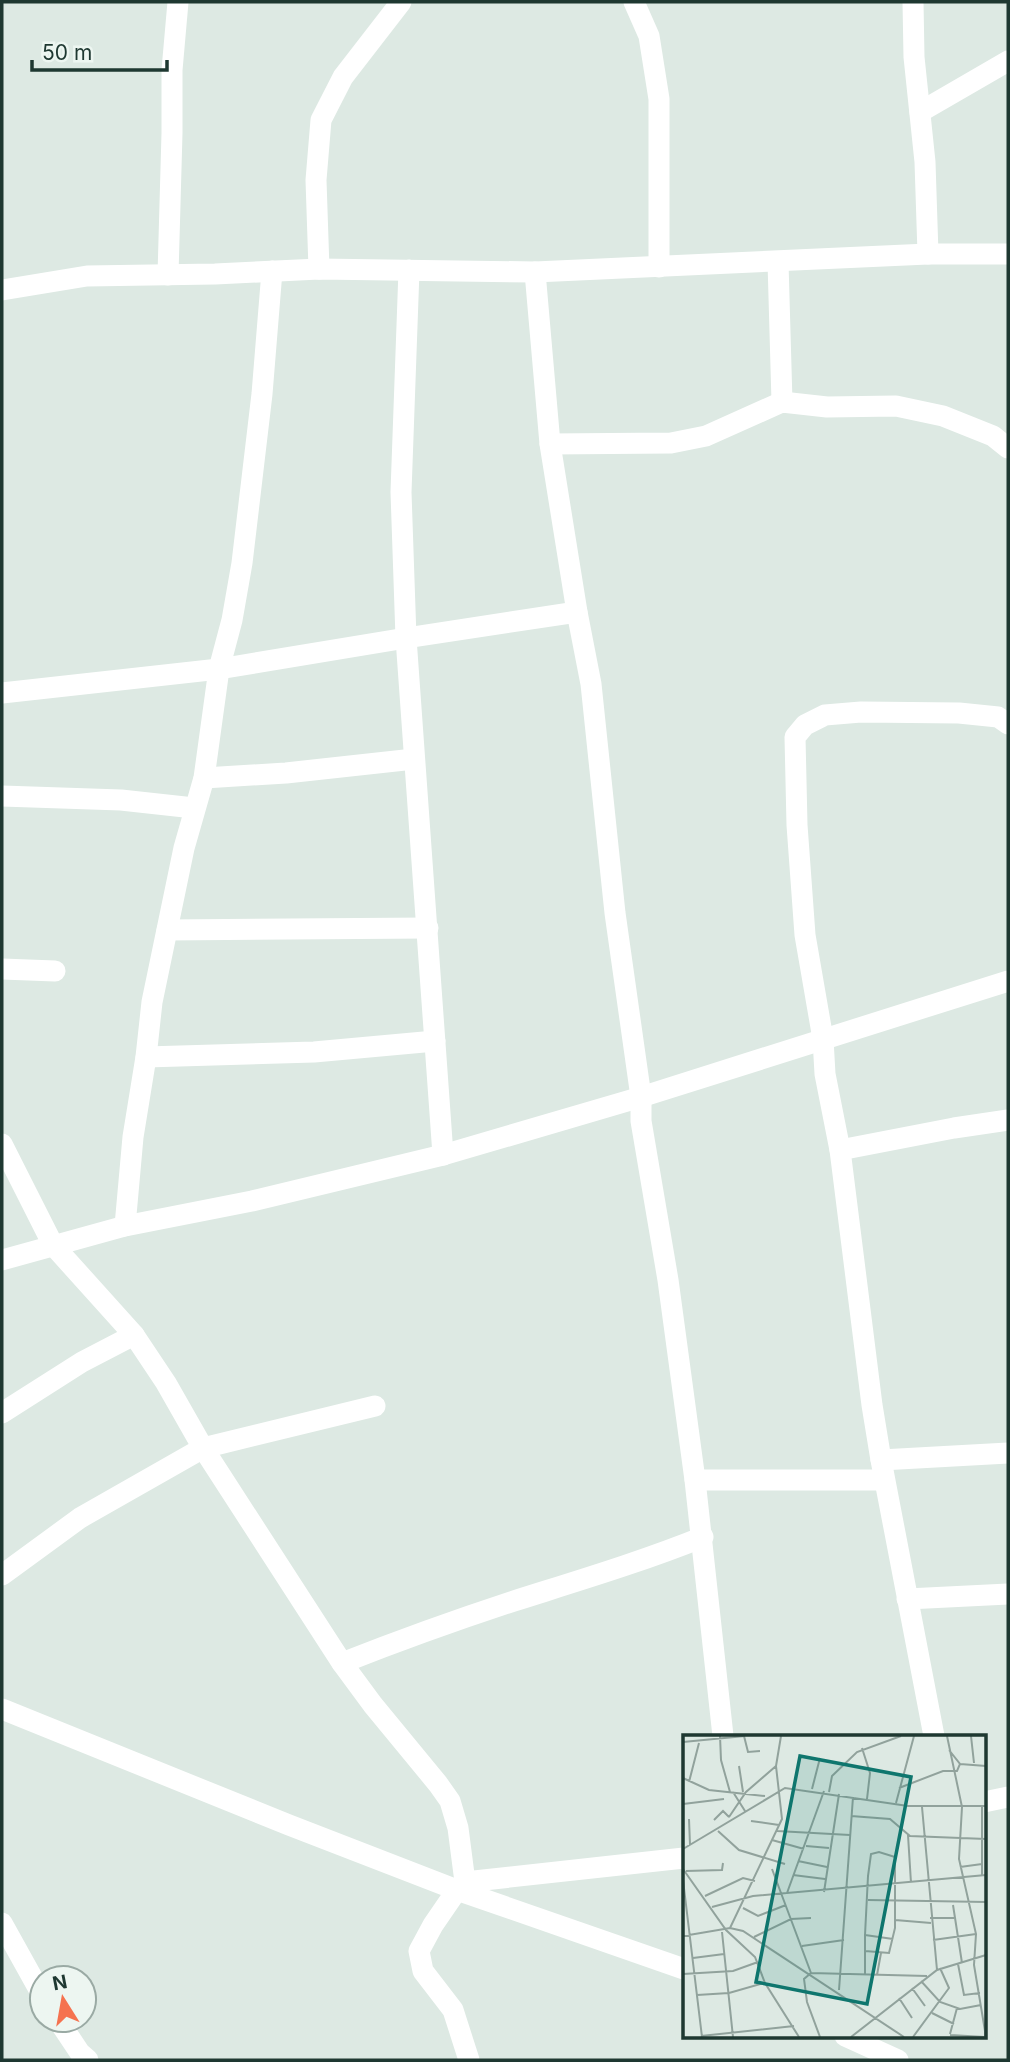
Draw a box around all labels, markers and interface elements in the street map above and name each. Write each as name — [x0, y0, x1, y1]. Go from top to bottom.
scale bar — [32, 28, 166, 72]
text: 50 m — [42, 40, 92, 65]
inset map — [683, 1735, 986, 2038]
north arrow — [28, 1964, 98, 2034]
text: N — [51, 1970, 69, 1995]

